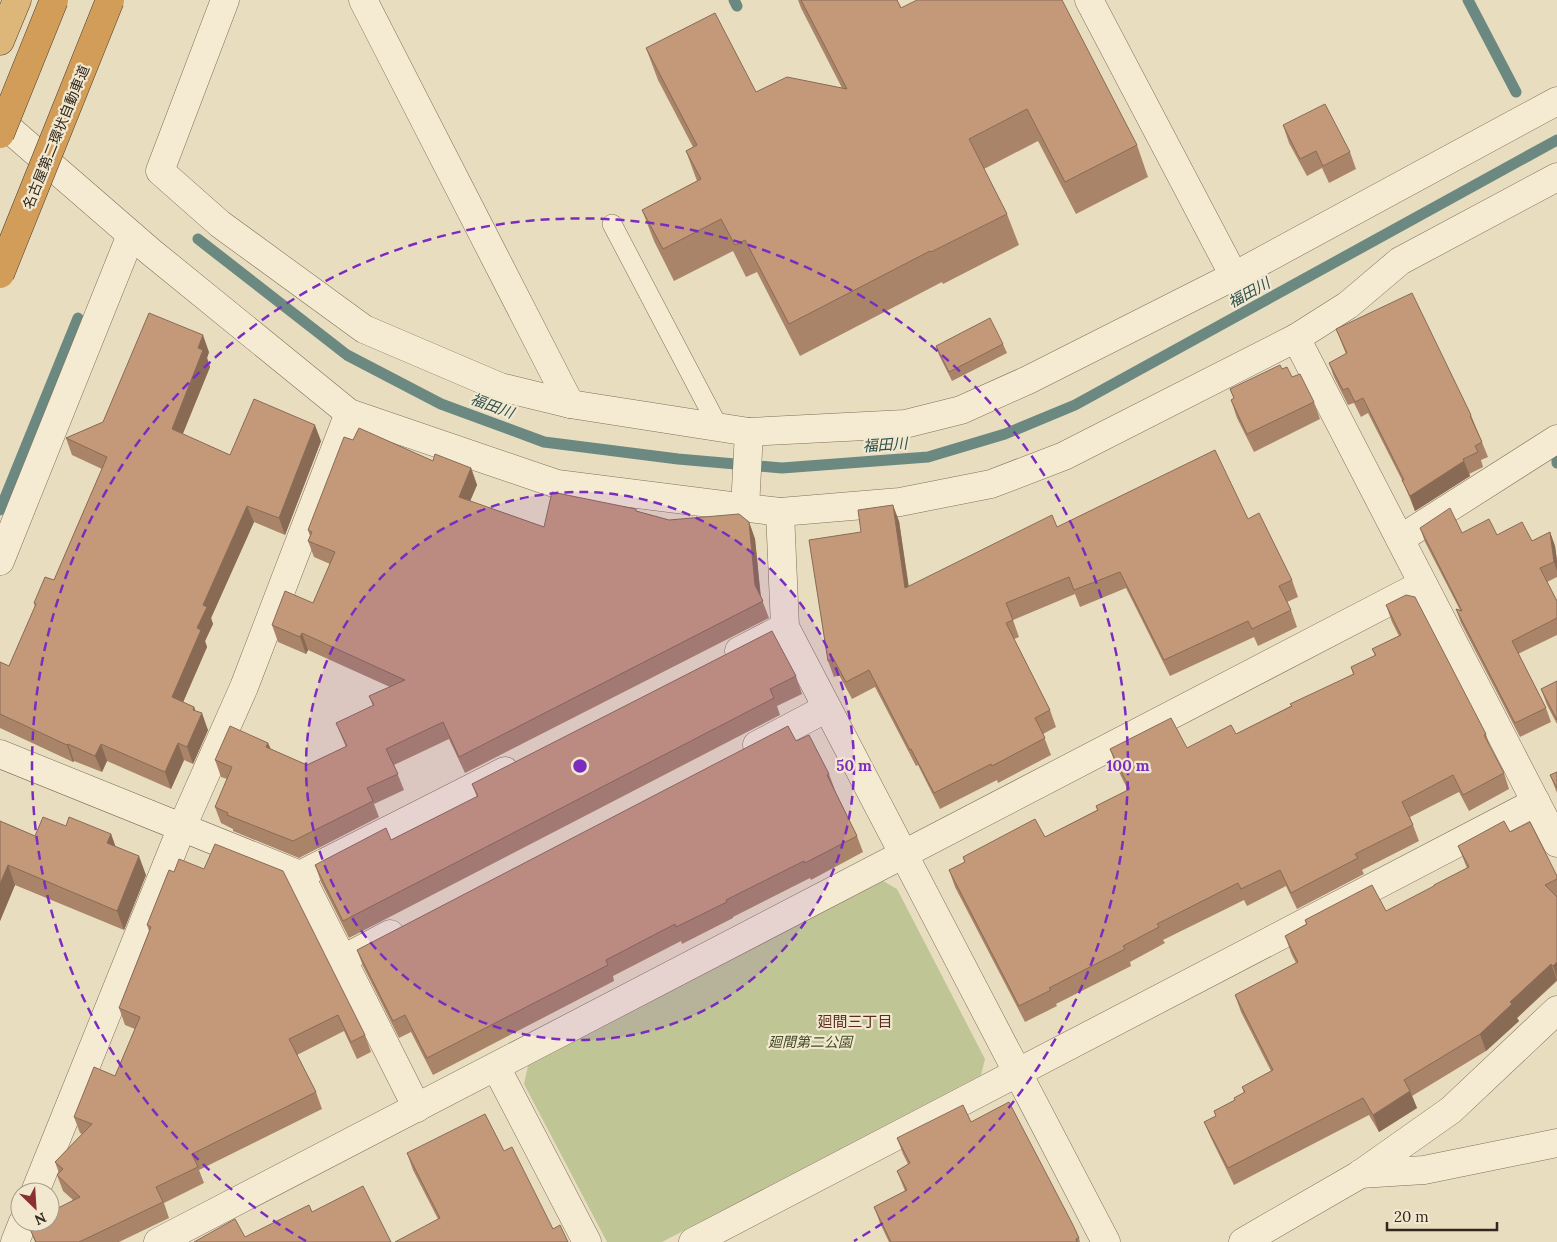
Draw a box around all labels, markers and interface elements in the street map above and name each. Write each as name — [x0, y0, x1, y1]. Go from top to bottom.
street label: 名古屋第二環状自動車道 — [19, 62, 93, 212]
water label: 福田川 — [1224, 272, 1275, 312]
water label: 福田川 — [468, 389, 518, 423]
water label: 福田川 — [862, 433, 910, 456]
text: 50 m — [836, 756, 872, 775]
text: 100 m — [1107, 756, 1150, 775]
centre of rings — [571, 757, 589, 775]
district label: 廻間三丁目 — [817, 1012, 893, 1031]
park label: 廻間第二公園 — [768, 1033, 854, 1051]
north arrow — [10, 1182, 60, 1232]
scale bar — [1387, 1200, 1497, 1232]
text: 20 m — [1394, 1207, 1429, 1226]
text: N — [32, 1208, 49, 1229]

